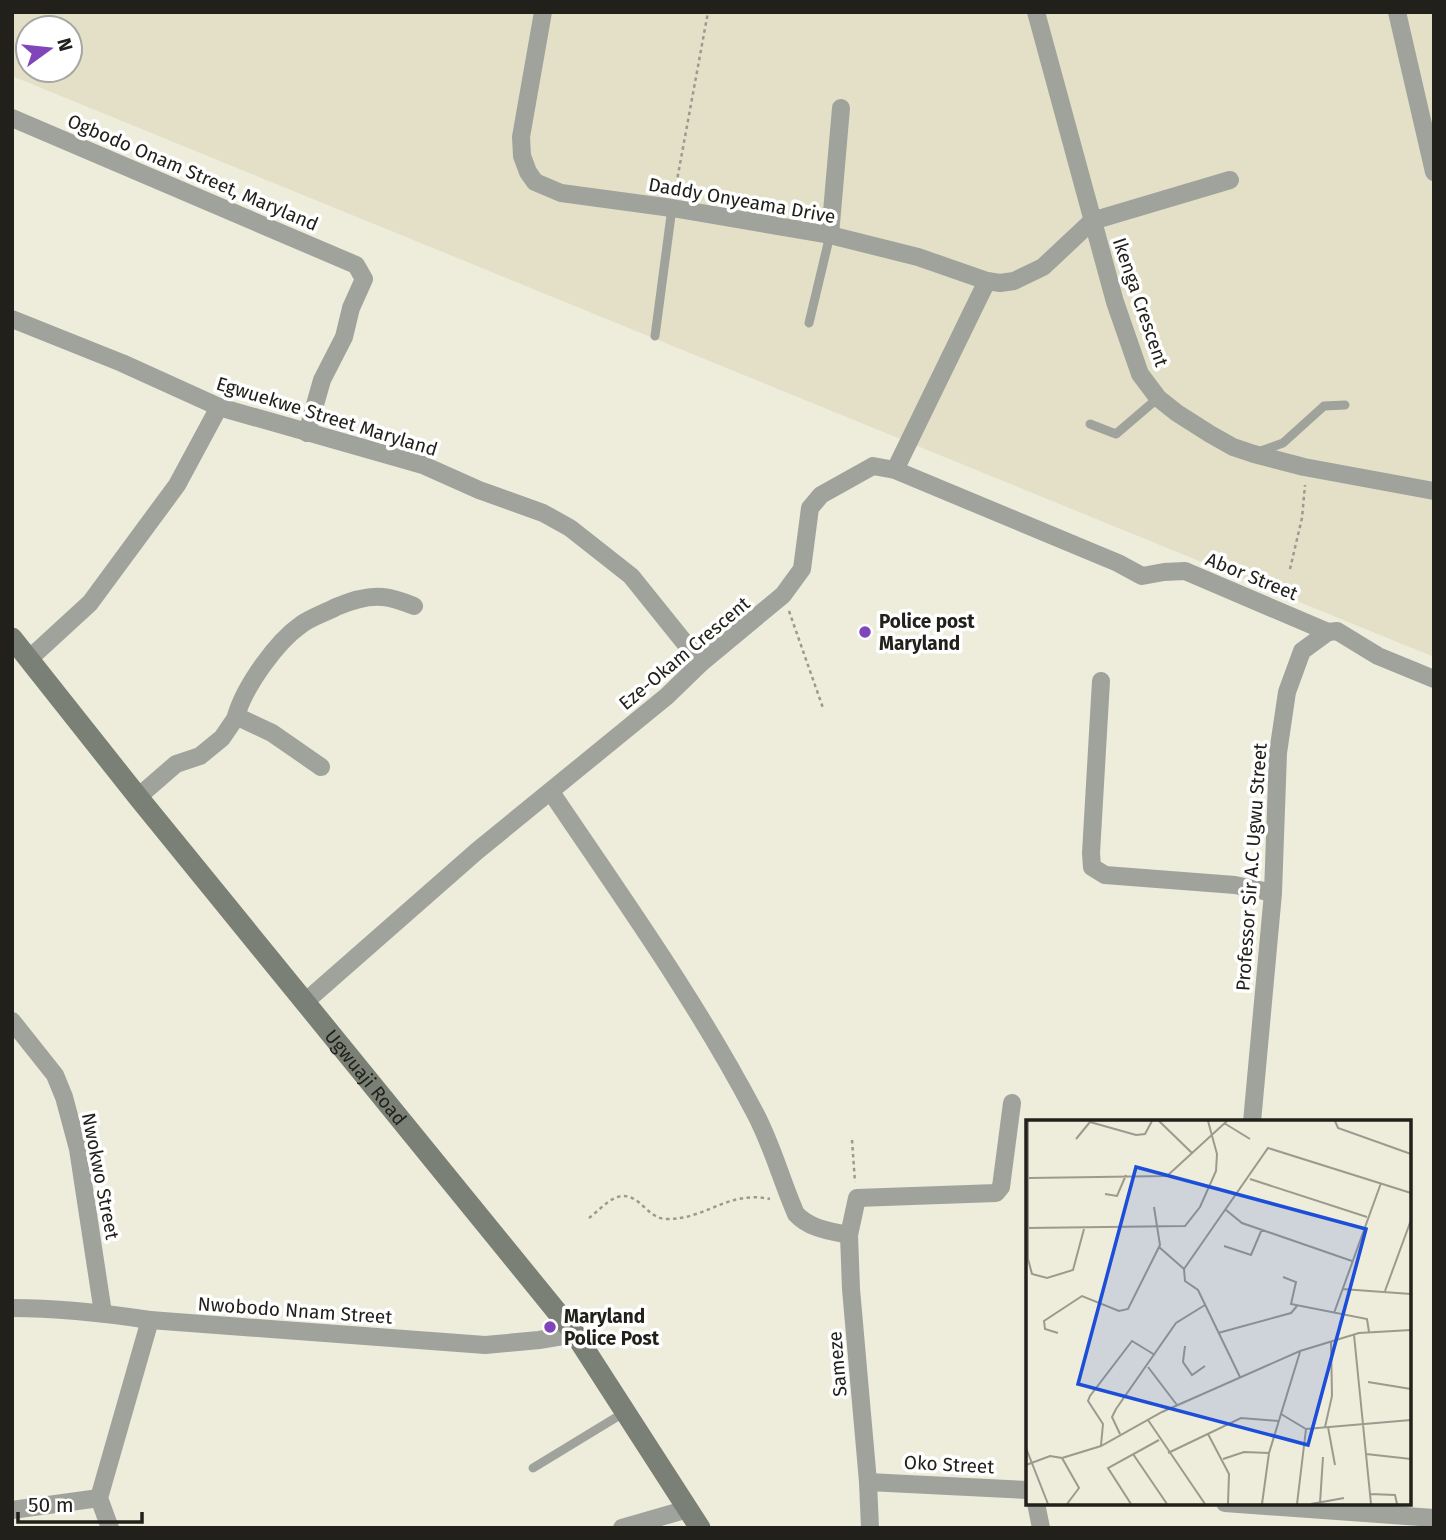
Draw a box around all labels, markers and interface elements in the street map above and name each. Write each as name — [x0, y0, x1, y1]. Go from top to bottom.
north arrow — [14, 14, 84, 84]
text: N — [52, 36, 78, 54]
street label: Ogbodo Onam Street, Maryland — [64, 109, 322, 236]
street label: Daddy Onyeama Drive — [647, 173, 837, 228]
street label: Ikenga Crescent — [1108, 235, 1173, 370]
street label: Egwuekwe Street Maryland — [213, 372, 440, 461]
street label: Abor Street — [1202, 548, 1301, 605]
street label: Eze-Okam Crescent — [614, 592, 755, 715]
place label: Police post Maryland — [879, 610, 975, 655]
marker: Police post Maryland — [857, 624, 873, 640]
street label: Professor Sir A.C Ugwu Street — [1231, 742, 1272, 992]
street label: Ugwuaji Road — [320, 1025, 411, 1130]
street label: Nwokwo Street — [77, 1111, 124, 1242]
inset map — [1026, 1120, 1411, 1505]
street label: Nwobodo Nnam Street — [197, 1292, 393, 1329]
place label: Maryland Police Post — [564, 1305, 660, 1350]
marker: Maryland Police Post — [542, 1319, 558, 1335]
street label: Sameze — [823, 1330, 852, 1398]
street label: Oko Street — [903, 1451, 995, 1478]
scale bar — [18, 1480, 142, 1524]
text: 50 m — [28, 1492, 74, 1518]

